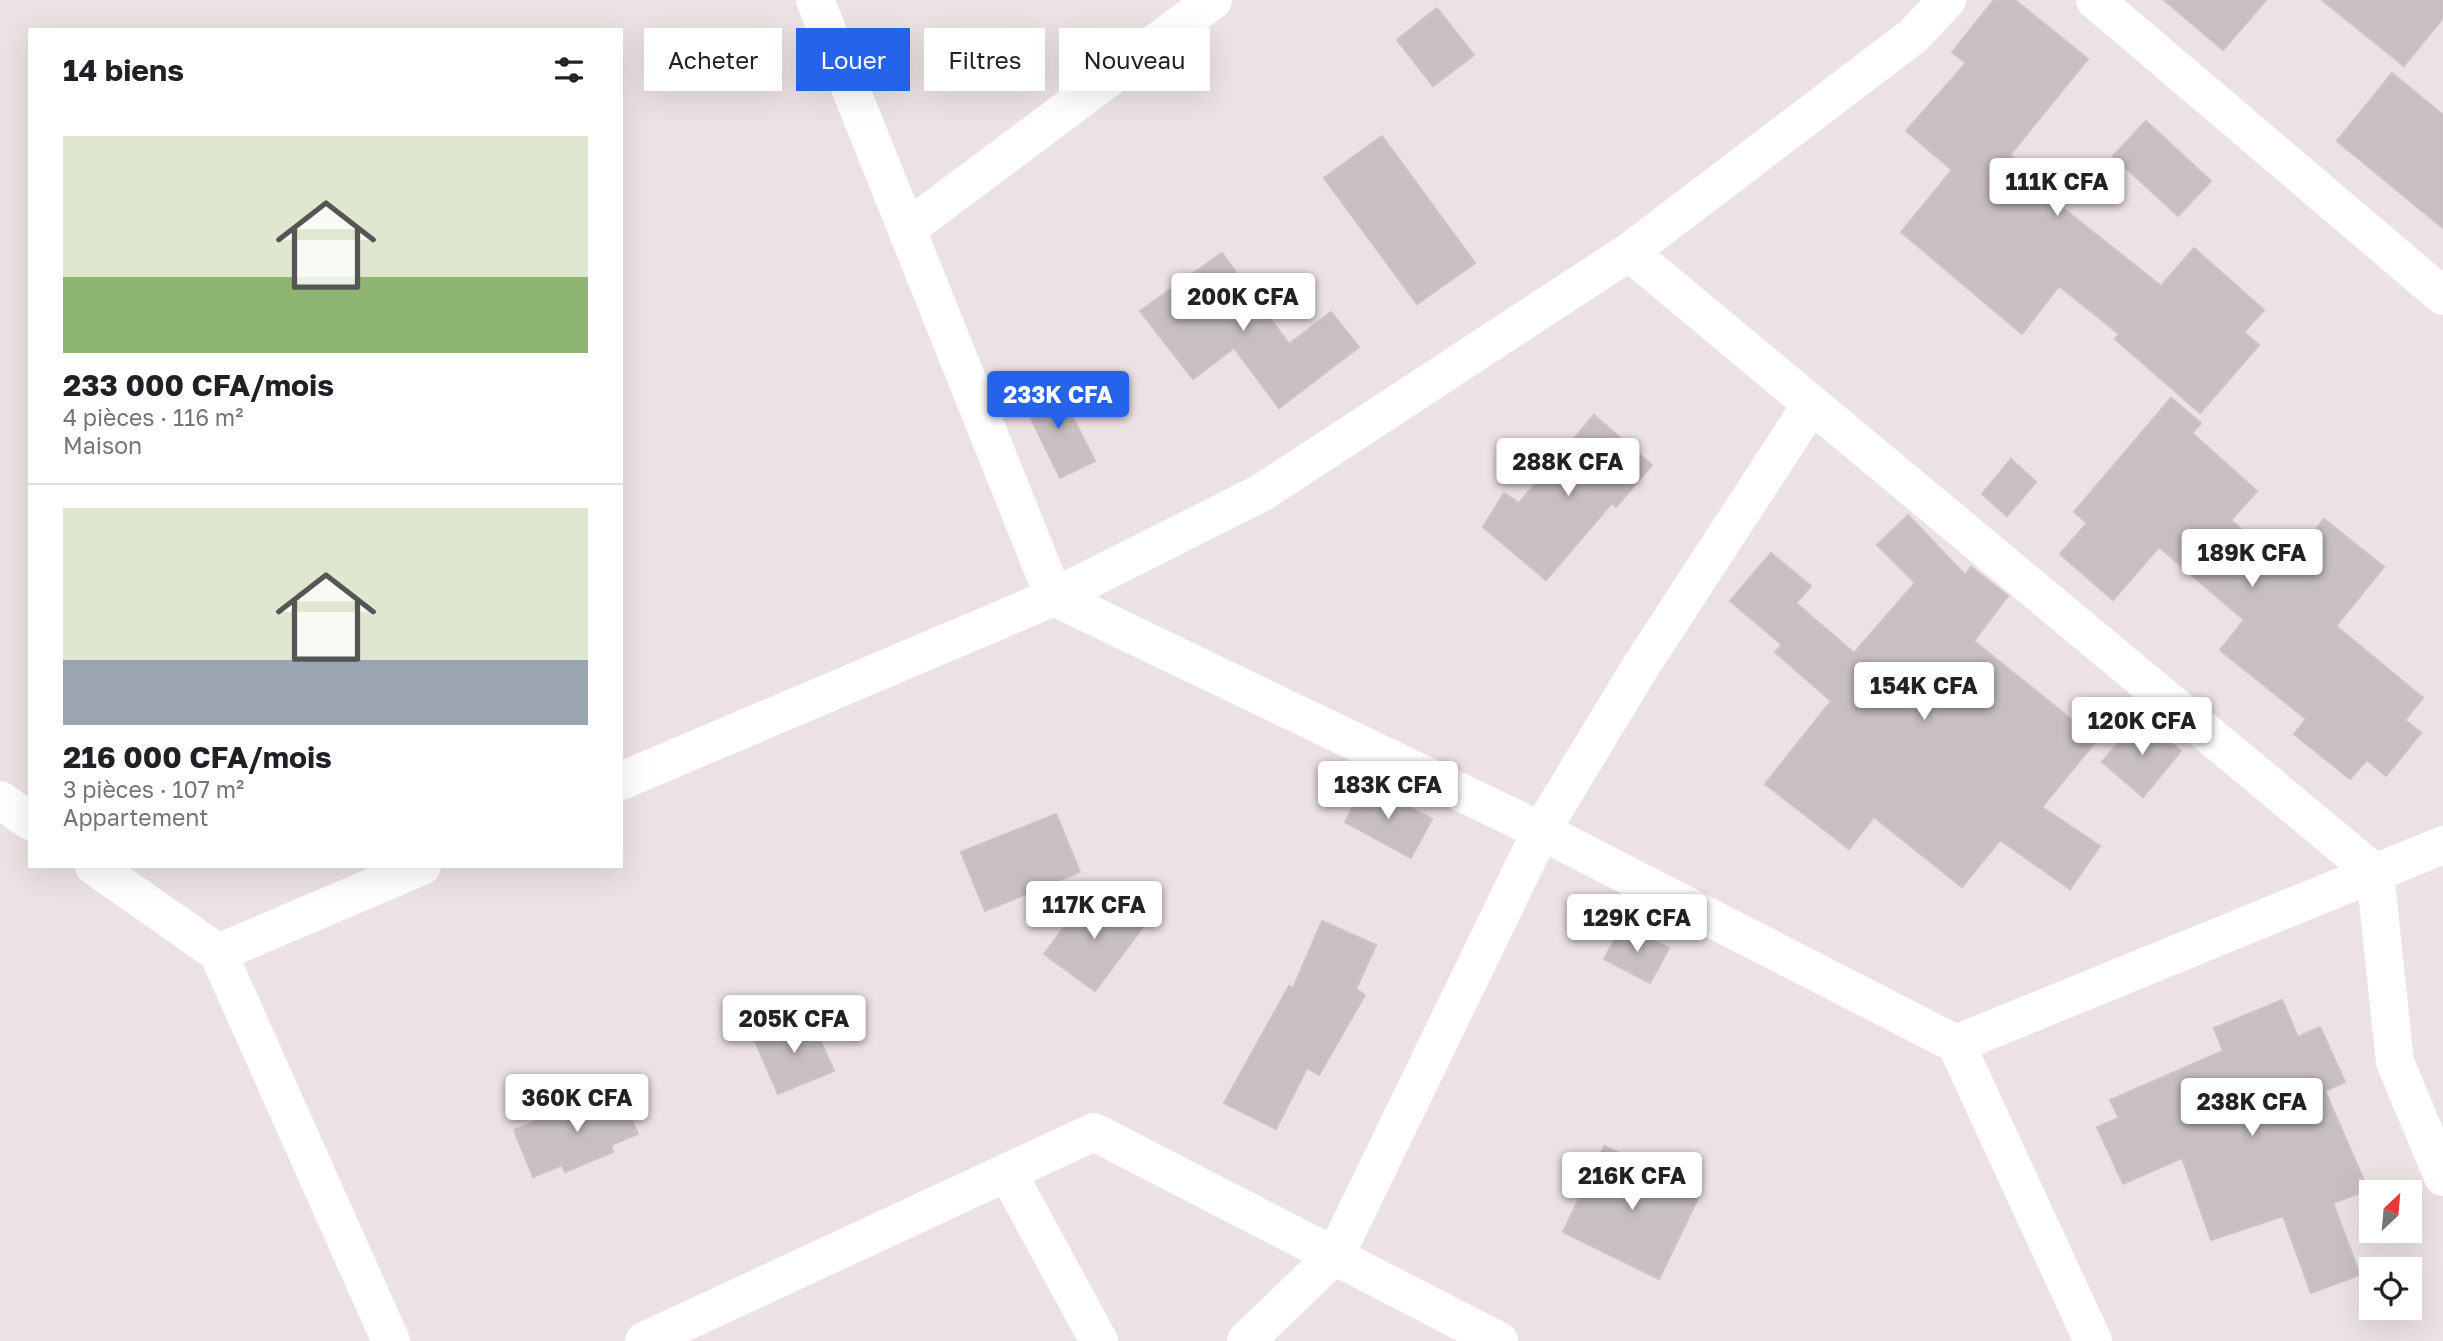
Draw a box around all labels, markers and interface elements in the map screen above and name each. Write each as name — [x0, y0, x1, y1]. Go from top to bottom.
chip: Acheter — [644, 28, 782, 91]
chip: Louer — [796, 28, 910, 91]
chip: Filtres — [924, 28, 1045, 91]
chip: Nouveau — [1059, 28, 1210, 91]
icon: filters — [550, 51, 588, 89]
text: 14 biens — [63, 52, 184, 88]
pin: 111K CFA — [1985, 158, 2129, 218]
text: 111K CFA — [2005, 167, 2109, 195]
icon: home — [263, 182, 389, 308]
pin: 200K CFA — [1171, 274, 1315, 333]
text: 200K CFA — [1187, 282, 1299, 310]
text: 233 000 CFA/mois — [63, 367, 334, 403]
pin: 233K CFA — [986, 372, 1130, 431]
text: 233K CFA — [1003, 380, 1113, 408]
text: 4 pièces · 116 m² — [63, 403, 244, 431]
text: Maison — [63, 431, 142, 459]
pin: 288K CFA — [1496, 438, 1640, 498]
text: 288K CFA — [1512, 447, 1624, 475]
pin: 189K CFA — [2180, 530, 2324, 589]
text: 189K CFA — [2198, 538, 2306, 566]
icon: home — [263, 554, 389, 680]
pin: 154K CFA — [1852, 662, 1996, 722]
text: 154K CFA — [1870, 671, 1978, 699]
pin: 120K CFA — [2070, 698, 2214, 757]
text: 120K CFA — [2088, 706, 2196, 734]
text: 216 000 CFA/mois — [63, 739, 332, 775]
pin: 183K CFA — [1316, 762, 1460, 821]
text: 183K CFA — [1334, 770, 1442, 798]
text: 3 pièces · 107 m² — [63, 775, 244, 803]
text: Appartement — [63, 803, 208, 831]
pin: 117K CFA — [1022, 881, 1166, 941]
text: 117K CFA — [1042, 890, 1146, 918]
pin: 129K CFA — [1565, 894, 1709, 954]
text: 129K CFA — [1583, 903, 1691, 931]
pin: 205K CFA — [722, 996, 866, 1055]
text: 205K CFA — [739, 1004, 849, 1032]
pin: 360K CFA — [505, 1074, 649, 1134]
pin: 238K CFA — [2180, 1078, 2324, 1138]
text: 360K CFA — [521, 1083, 633, 1111]
text: 238K CFA — [2197, 1087, 2307, 1115]
pin: 216K CFA — [1560, 1152, 1704, 1212]
text: 216K CFA — [1578, 1161, 1686, 1189]
north arrow — [2359, 1180, 2422, 1242]
map controls — [2359, 1180, 2422, 1320]
button: locate — [2359, 1257, 2422, 1320]

